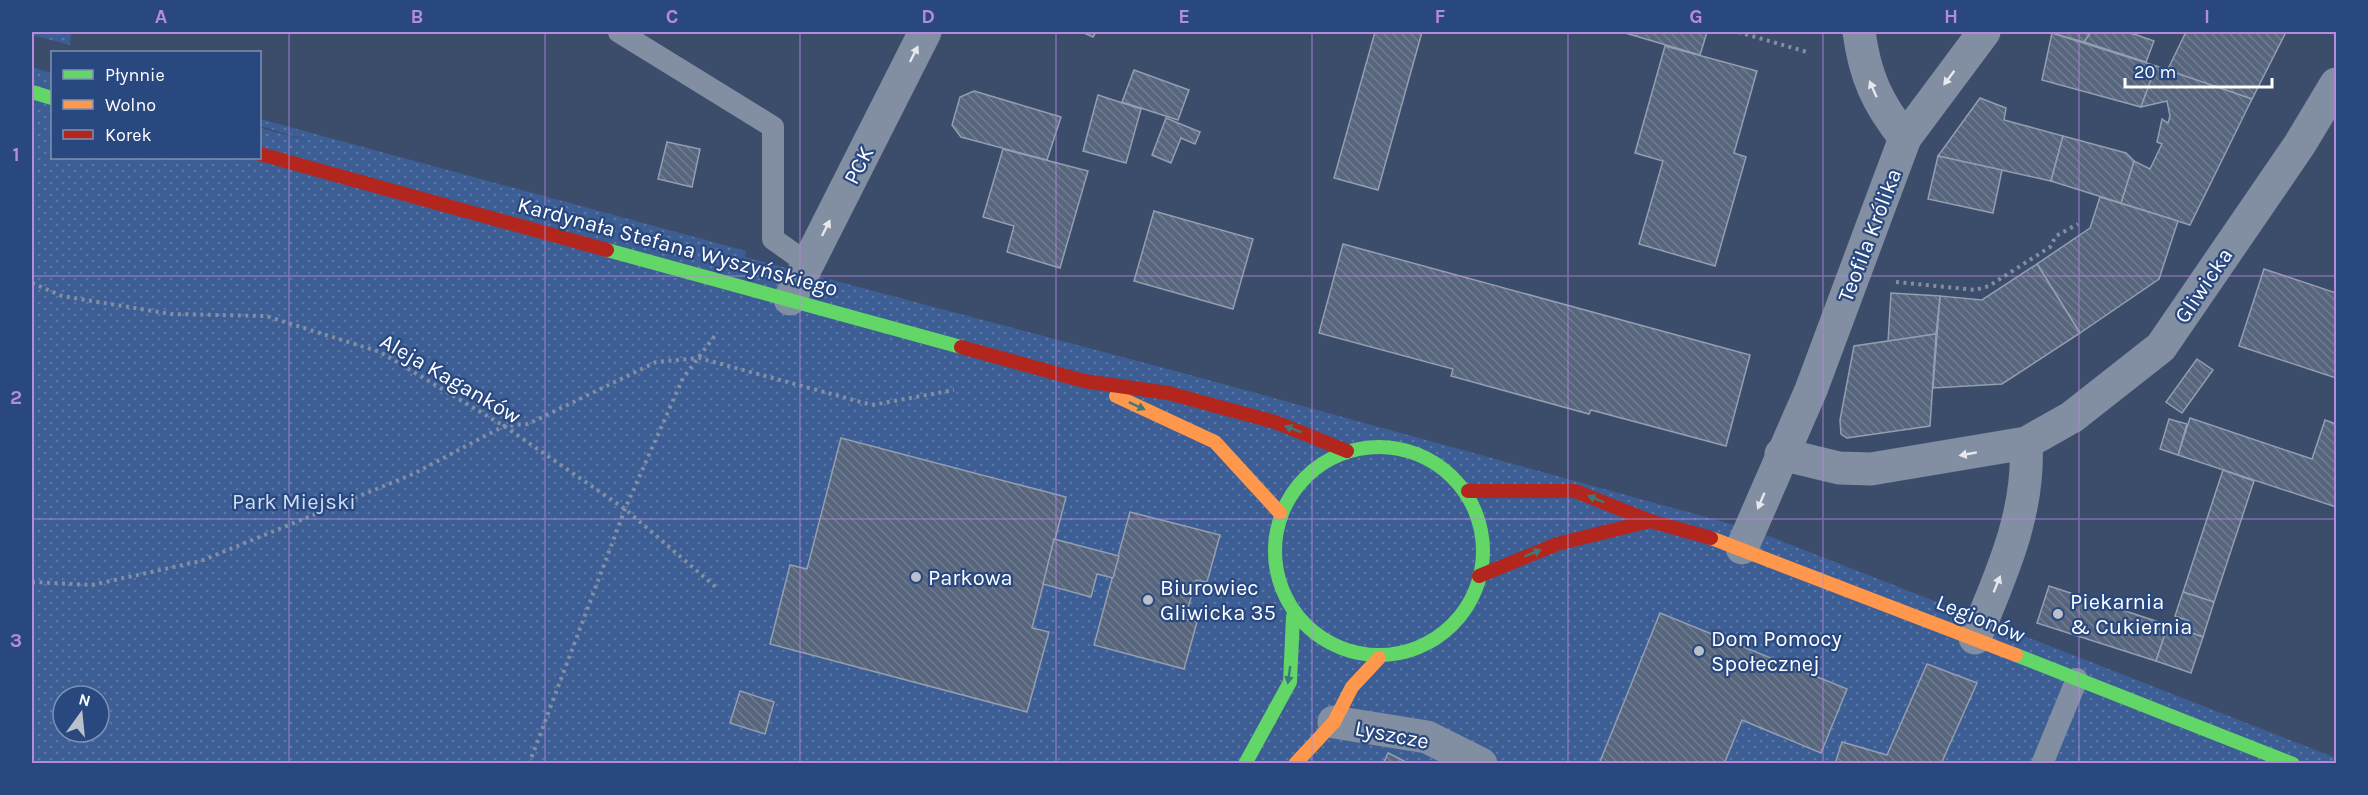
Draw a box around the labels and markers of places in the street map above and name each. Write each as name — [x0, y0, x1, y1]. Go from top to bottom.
place label: Parkowa — [928, 565, 1013, 591]
marker: Parkowa — [909, 570, 923, 584]
place label: Biurowiec Gliwicka 35 — [1160, 575, 1276, 626]
place label: Piekarnia & Cukiernia — [2070, 589, 2192, 640]
marker: Biurowiec Gliwicka 35 — [1141, 593, 1155, 607]
marker: Piekarnia & Cukiernia — [2051, 607, 2065, 621]
place label: Dom Pomocy Społecznej — [1711, 626, 1842, 677]
marker: Dom Pomocy Społecznej — [1692, 644, 1706, 658]

